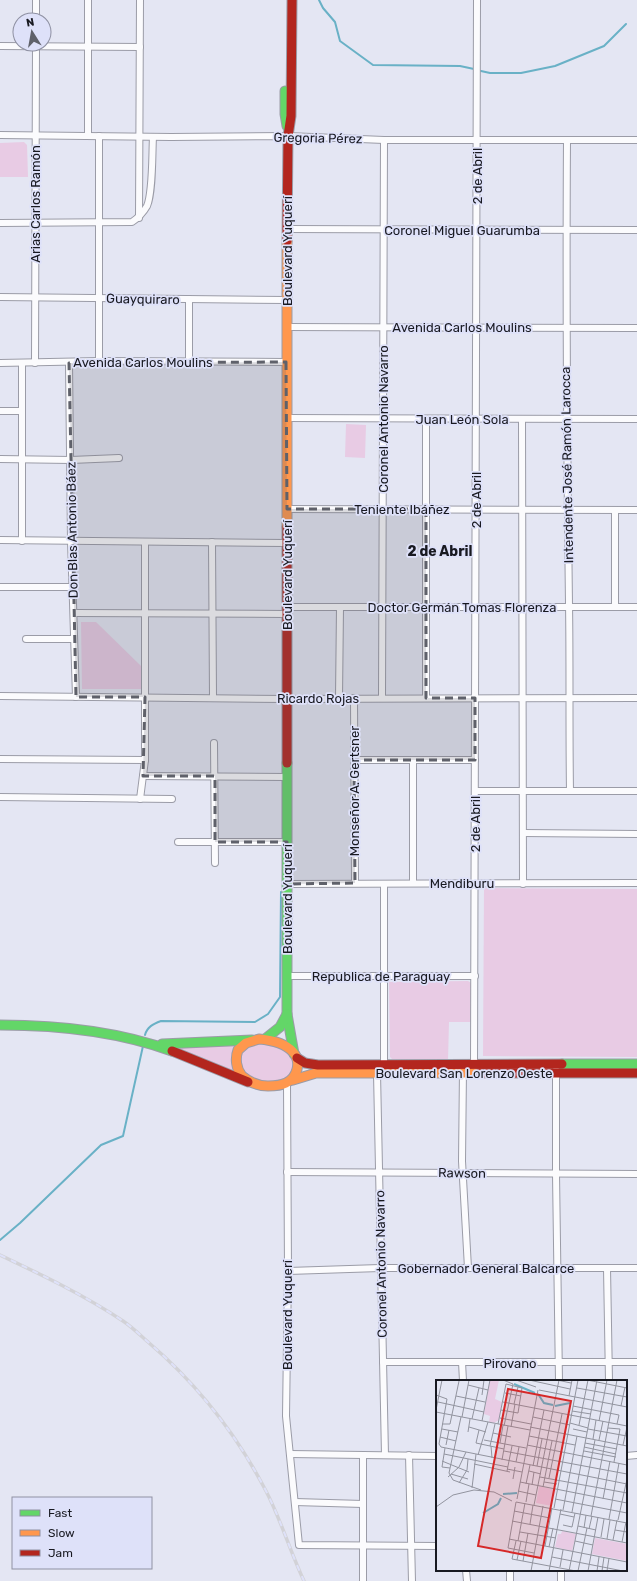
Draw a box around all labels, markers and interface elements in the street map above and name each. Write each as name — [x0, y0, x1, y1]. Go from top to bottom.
north arrow — [12, 12, 52, 52]
text: N — [25, 16, 35, 30]
street label: Gregoria Pérez — [273, 130, 363, 147]
street label: Arias Carlos Ramón — [28, 145, 43, 263]
street label: 2 de Abril — [470, 148, 485, 204]
street label: Boulevard Yuquerí — [280, 195, 295, 306]
street label: Coronel Miguel Guarumba — [384, 223, 540, 239]
street label: Guayquiraro — [106, 291, 180, 307]
street label: Avenida Carlos Moulins — [392, 320, 532, 335]
street label: Coronel Antonio Navarro — [376, 345, 391, 493]
street label: Avenida Carlos Moulins — [73, 355, 213, 370]
street label: Intendente José Ramón Larocca — [558, 366, 576, 564]
street label: Juan León Sola — [415, 412, 509, 427]
street label: Don Blas Antonio Báez — [63, 461, 81, 598]
street label: 2 de Abril — [469, 472, 484, 528]
street label: Teniente Ibáñez — [354, 502, 450, 517]
street label: Boulevard Yuquerí — [280, 519, 295, 630]
district label: 2 de Abril — [407, 543, 473, 560]
street label: Doctor Germán Tomas Florenza — [368, 600, 556, 615]
street label: Ricardo Rojas — [277, 691, 359, 706]
street label: Monseñor A. Gertsner — [347, 726, 362, 856]
street label: 2 de Abril — [468, 796, 483, 852]
street label: Boulevard Yuquerí — [280, 843, 295, 954]
street label: Mendiburu — [430, 876, 494, 891]
street label: Republica de Paraguay — [312, 969, 450, 985]
street label: Boulevard San Lorenzo Oeste — [375, 1066, 553, 1081]
street label: Rawson — [438, 1165, 486, 1181]
street label: Coronel Antonio Navarro — [372, 1190, 390, 1338]
street label: Boulevard Yuquerí — [280, 1259, 295, 1370]
street label: Gobernador General Balcarce — [398, 1261, 574, 1276]
street label: Pirovano — [484, 1356, 536, 1371]
inset map — [436, 1380, 627, 1571]
legend — [12, 1497, 152, 1569]
text: Fast — [48, 1506, 72, 1520]
text: Slow — [48, 1526, 75, 1540]
text: Jam — [48, 1546, 73, 1560]

